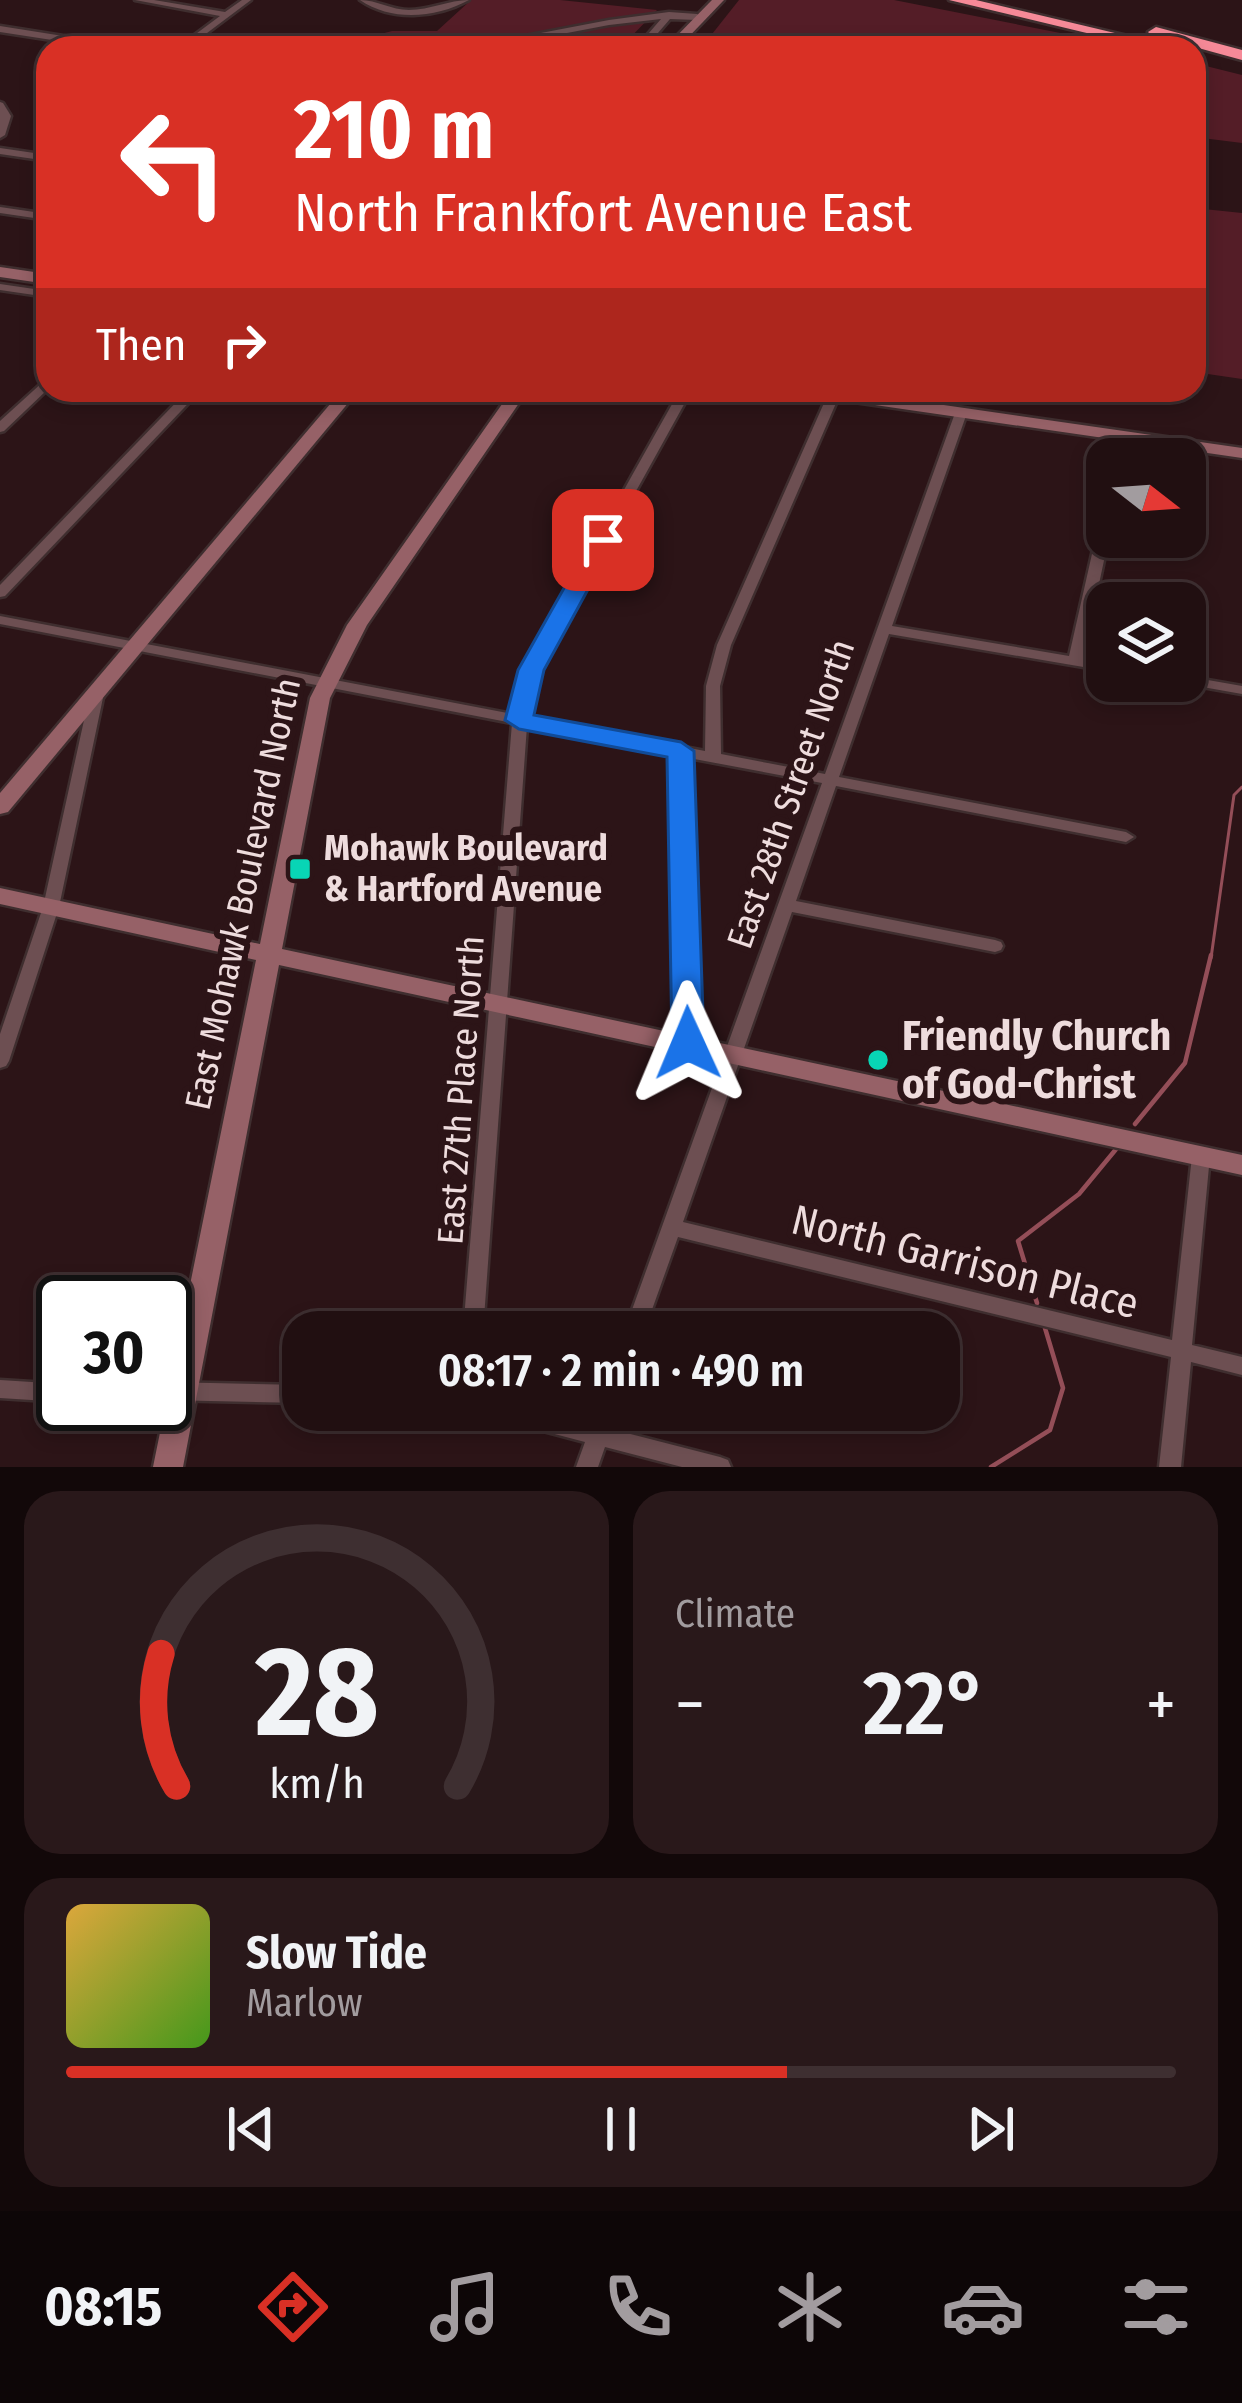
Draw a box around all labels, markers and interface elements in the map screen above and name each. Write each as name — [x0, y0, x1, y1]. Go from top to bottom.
text: 210 m — [294, 79, 494, 180]
icon: left — [96, 84, 252, 240]
text: North Frankfort Avenue East — [294, 181, 912, 245]
icon: right — [211, 312, 277, 378]
text: Then — [96, 318, 187, 372]
north arrow — [1086, 438, 1206, 558]
map controls — [1086, 438, 1206, 702]
pin — [552, 489, 654, 591]
icon: arrive — [570, 507, 636, 573]
button: layers — [1086, 582, 1206, 702]
street label: East 28th Street North — [718, 634, 864, 954]
street label: East Mohawk Boulevard North — [176, 674, 310, 1114]
place label: Mohawk Boulevard & Hartford Avenue — [324, 826, 608, 911]
marker: Mohawk Boulevard & Hartford Avenue — [287, 856, 313, 882]
street label: East 27th Place North — [428, 934, 494, 1246]
position arrow — [625, 980, 751, 1106]
place label: Friendly Church of God-Christ — [902, 1011, 1171, 1109]
marker: Friendly Church of God-Christ — [865, 1047, 891, 1073]
street label: North Garrison Place — [786, 1195, 1144, 1329]
speed limit sign: 30 — [36, 1275, 192, 1431]
text: 08:17 · 2 min · 490 m — [438, 1344, 804, 1398]
text: Climate — [675, 1591, 795, 1637]
text: 28 — [254, 1618, 378, 1768]
text: 22° — [863, 1650, 988, 1758]
text: − — [675, 1665, 705, 1744]
text: + — [1146, 1665, 1176, 1744]
text: km/h — [269, 1757, 364, 1808]
text: Slow Tide — [246, 1926, 427, 1980]
text: Marlow — [246, 1980, 363, 2026]
icon: previous — [218, 2096, 284, 2162]
icon: pause — [588, 2096, 654, 2162]
icon: next — [958, 2096, 1024, 2162]
icon: directions — [251, 2265, 335, 2349]
icon: music — [423, 2265, 507, 2349]
icon: phone — [596, 2265, 680, 2349]
icon: climate — [768, 2265, 852, 2349]
icon: car — [941, 2265, 1025, 2349]
icon: filters — [1114, 2265, 1198, 2349]
text: 08:15 — [44, 2275, 162, 2339]

